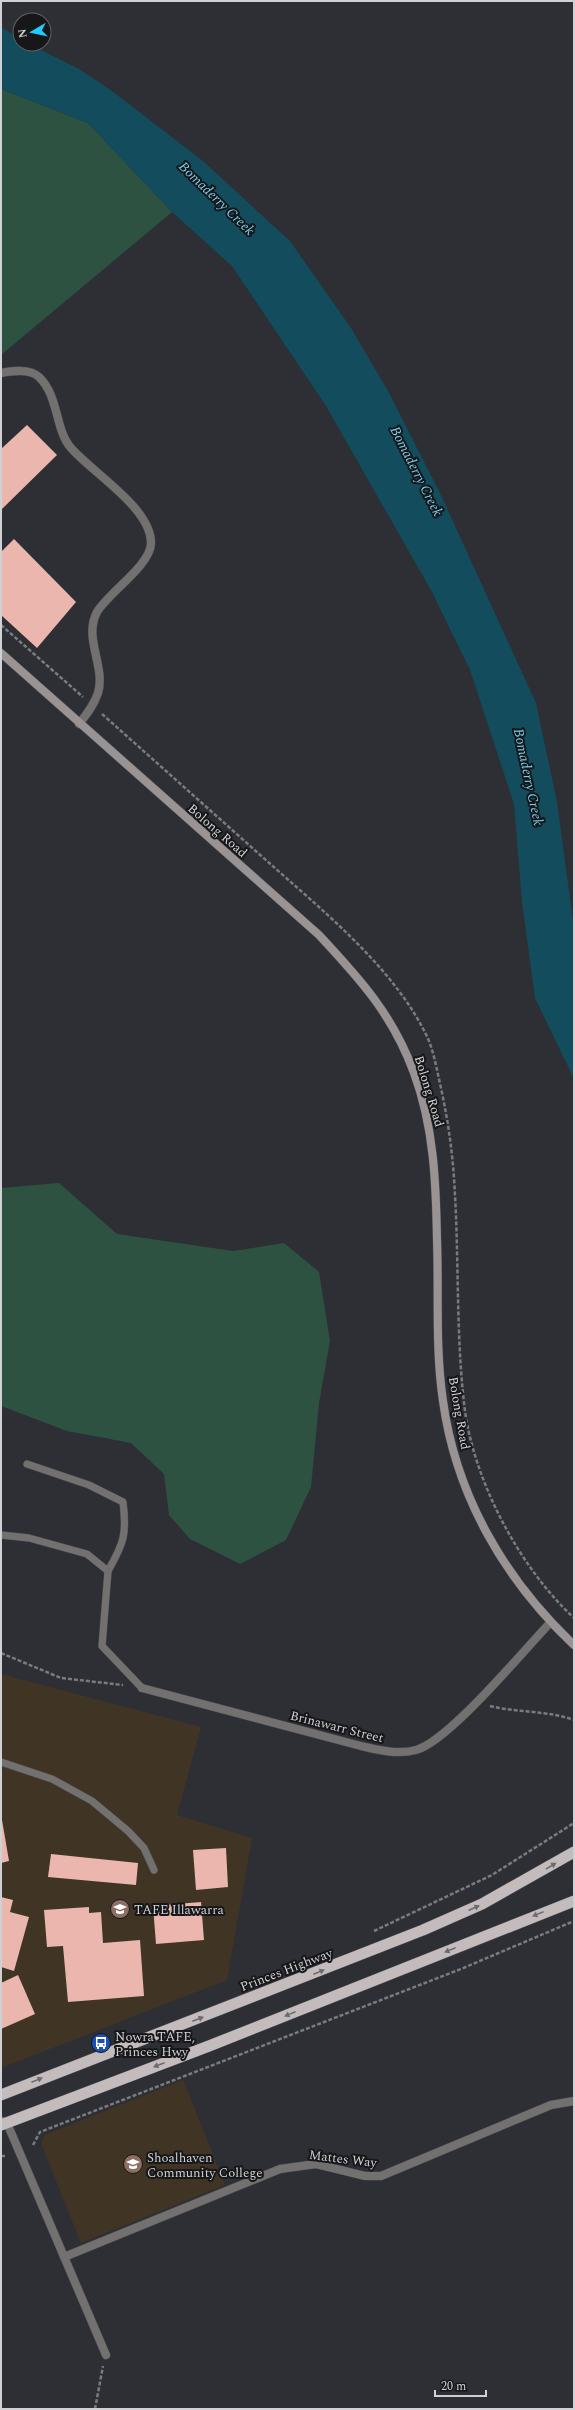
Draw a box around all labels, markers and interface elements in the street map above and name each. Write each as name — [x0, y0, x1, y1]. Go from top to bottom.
north arrow — [12, 12, 52, 52]
text: N — [14, 28, 32, 39]
water label: Bomaderry Creek — [174, 156, 260, 241]
water label: Bomaderry Creek — [385, 422, 449, 521]
water label: Bomaderry Creek — [508, 726, 549, 828]
street label: Bolong Road — [183, 799, 252, 862]
street label: Bolong Road — [409, 1053, 449, 1129]
street label: Bolong Road — [443, 1375, 475, 1451]
street label: Brinawarr Street — [288, 1706, 386, 1748]
one-way arrow — [545, 1863, 557, 1870]
school or university icon: TAFE Illawarra — [109, 1898, 131, 1920]
place label: TAFE Illawarra — [134, 1900, 224, 1920]
one-way arrow — [469, 1905, 480, 1911]
one-way arrow — [531, 1912, 543, 1918]
street label: Princes Highway — [237, 1943, 336, 1997]
one-way arrow — [443, 1948, 455, 1954]
one-way arrow — [313, 1968, 325, 1974]
one-way arrow — [284, 2011, 295, 2017]
one-way arrow — [192, 2015, 204, 2021]
place label: Nowra TAFE, Princes Hwy — [115, 2027, 195, 2062]
bus stop icon: Nowra TAFE, Princes Hwy — [90, 2032, 112, 2054]
one-way arrow — [153, 2063, 165, 2069]
one-way arrow — [32, 2077, 44, 2083]
street label: Mattes Way — [308, 2145, 379, 2173]
place label: Shoalhaven Community College — [147, 2148, 262, 2183]
school or university icon: Shoalhaven Community College — [122, 2153, 144, 2175]
scale bar — [435, 2372, 486, 2398]
text: 20 m — [441, 2377, 466, 2396]

